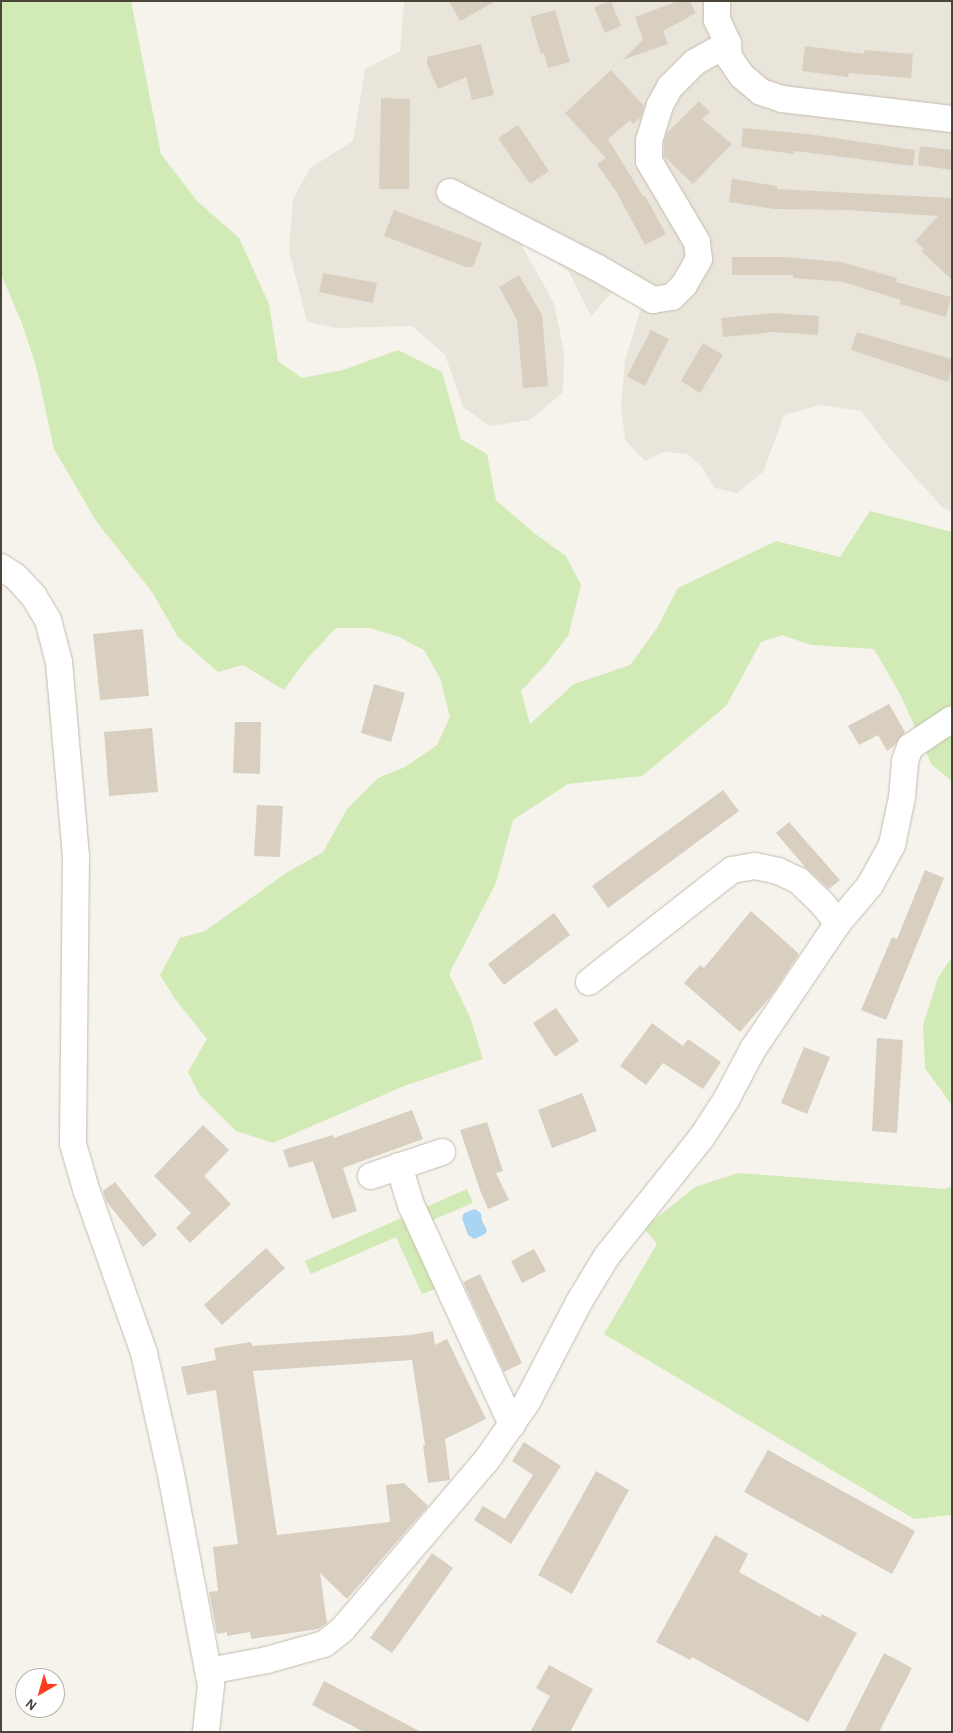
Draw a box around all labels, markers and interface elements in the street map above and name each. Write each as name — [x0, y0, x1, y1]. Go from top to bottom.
north arrow — [15, 1668, 65, 1718]
text: N — [23, 1696, 40, 1713]

